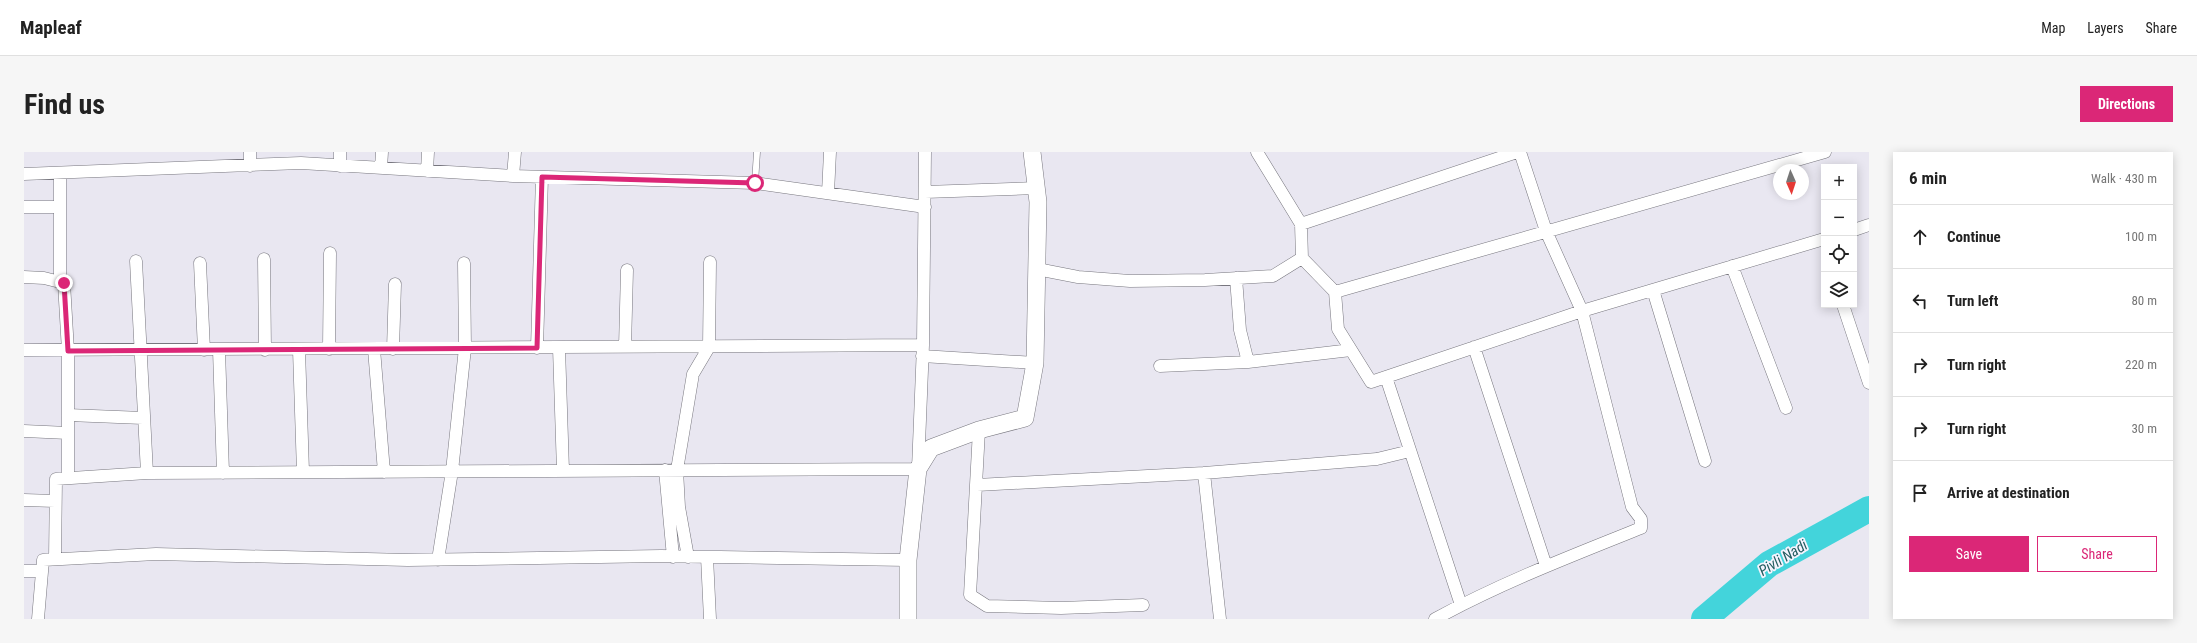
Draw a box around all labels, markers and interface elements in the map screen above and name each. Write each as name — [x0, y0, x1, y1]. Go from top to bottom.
text: Mapleaf — [20, 16, 82, 39]
text: Map — [2041, 20, 2065, 36]
text: Layers — [2087, 20, 2124, 36]
text: Share — [2146, 20, 2177, 36]
button: Directions — [2080, 86, 2173, 122]
text: Find us — [24, 88, 105, 121]
north arrow — [1773, 164, 1809, 200]
map controls — [1821, 164, 1857, 308]
button: + — [1821, 164, 1857, 200]
text: 6 min — [1909, 168, 1947, 188]
text: Walk · 430 m — [2091, 171, 2157, 186]
route start — [746, 174, 764, 192]
button: − — [1821, 200, 1857, 236]
icon: ahead — [1909, 226, 1931, 248]
text: Continue — [1947, 228, 2001, 246]
text: 100 m — [2125, 229, 2157, 244]
button: locate — [1821, 236, 1857, 272]
button: layers — [1821, 272, 1857, 308]
route end — [55, 274, 73, 292]
icon: left — [1909, 290, 1931, 312]
text: Turn left — [1947, 292, 1998, 310]
text: 80 m — [2131, 293, 2157, 308]
icon: right — [1909, 354, 1931, 376]
text: Turn right — [1947, 356, 2006, 374]
text: 220 m — [2125, 357, 2157, 372]
icon: right — [1909, 418, 1931, 440]
text: Turn right — [1947, 420, 2006, 438]
text: 30 m — [2131, 421, 2157, 436]
icon: arrive — [1909, 482, 1931, 504]
text: Arrive at destination — [1947, 484, 2070, 502]
water label: Pivli Nadi — [1755, 536, 1811, 580]
button: Save — [1909, 536, 2029, 572]
button: Share — [2037, 536, 2157, 572]

